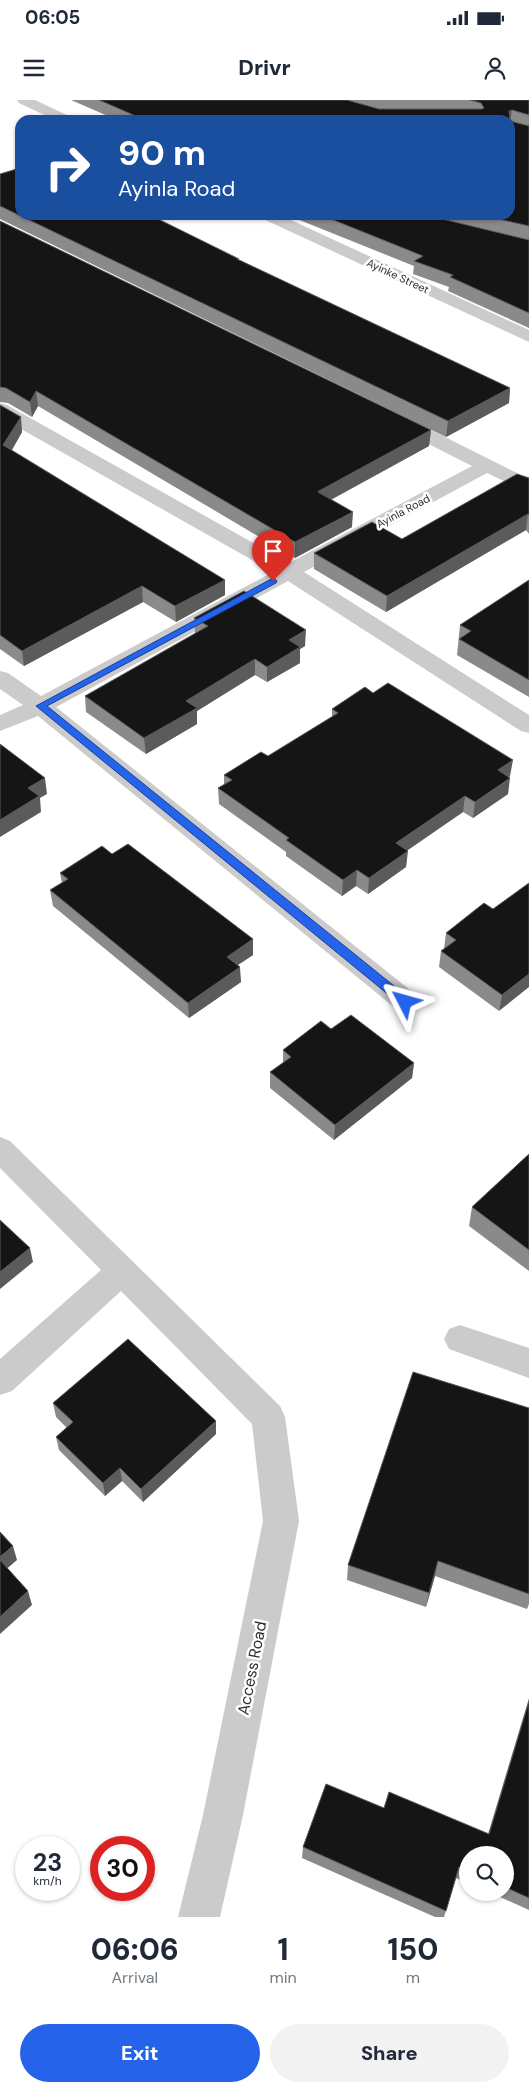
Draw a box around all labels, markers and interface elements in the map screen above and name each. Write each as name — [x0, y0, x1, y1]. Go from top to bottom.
text: 06:05 — [25, 5, 80, 30]
text: Drivr — [238, 53, 291, 82]
icon: menu — [20, 54, 48, 82]
icon: person — [481, 54, 509, 82]
text: 90 m — [118, 130, 206, 176]
icon: right — [35, 135, 100, 200]
text: Ayinla Road — [118, 174, 235, 203]
street label: Ayinke Street — [365, 255, 431, 297]
street label: Ayinla Road — [374, 491, 432, 531]
pin — [252, 530, 294, 581]
icon: arrive — [259, 537, 287, 565]
position arrow — [378, 975, 430, 1027]
street label: Access Road — [233, 1619, 271, 1717]
speed limit sign: 30 — [90, 1836, 155, 1901]
text: 23 — [33, 1846, 62, 1879]
map controls — [459, 1846, 514, 1901]
button: search — [459, 1846, 514, 1901]
text: km/h — [33, 1873, 62, 1889]
text: 06:06 — [91, 1930, 179, 1969]
text: 1 — [278, 1930, 289, 1969]
text: 150 — [387, 1930, 438, 1969]
text: Arrival — [111, 1967, 158, 1988]
text: min — [270, 1967, 297, 1988]
text: m — [406, 1967, 420, 1988]
button: Exit — [20, 2024, 260, 2082]
button: Share — [270, 2024, 509, 2082]

